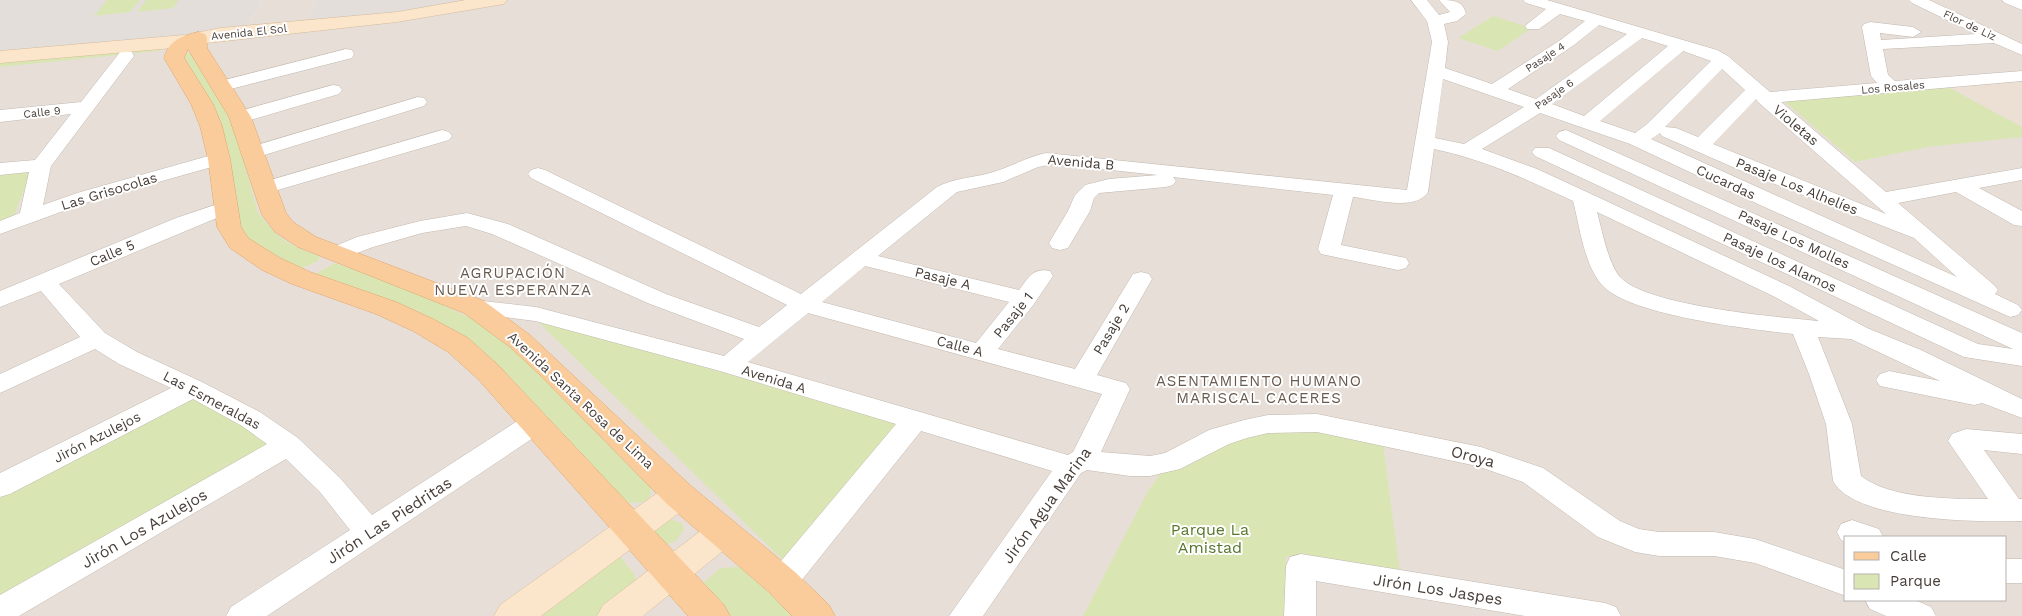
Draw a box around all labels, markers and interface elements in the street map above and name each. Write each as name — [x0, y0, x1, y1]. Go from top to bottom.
street label: Flor de Liz — [1941, 8, 1998, 43]
street label: Avenida El Sol — [211, 22, 288, 43]
street label: Pasaje 4 — [1523, 40, 1568, 75]
street label: Pasaje 6 — [1532, 76, 1577, 113]
street label: Los Rosales — [1861, 78, 1926, 97]
street label: Violetas — [1770, 101, 1822, 149]
street label: Calle 9 — [23, 104, 62, 121]
street label: Avenida B — [1047, 151, 1115, 173]
street label: Pasaje Los Alhelíes — [1734, 154, 1860, 218]
street label: Cucardas — [1694, 161, 1758, 203]
street label: Las Grisocolas — [59, 169, 159, 213]
street label: Pasaje Los Molles — [1736, 206, 1852, 272]
street label: Pasaje los Alamos — [1721, 229, 1839, 295]
street label: Calle 5 — [87, 236, 137, 270]
district label: AGRUPACIÓN NUEVA ESPERANZA — [434, 263, 592, 299]
street label: Pasaje A — [913, 263, 973, 293]
street label: Pasaje 1 — [990, 289, 1036, 341]
street label: Pasaje 2 — [1090, 301, 1132, 357]
street label: Avenida Santa Rosa de Lima — [505, 328, 657, 472]
street label: Calle A — [935, 332, 985, 360]
street label: Avenida A — [740, 362, 808, 396]
street label: Las Esmeraldas — [161, 368, 263, 432]
district label: ASENTAMIENTO HUMANO MARISCAL CACERES — [1156, 372, 1362, 407]
street label: Jirón Azulejos — [51, 408, 143, 466]
street label: Oroya — [1449, 442, 1497, 471]
street label: Jirón Agua Marina — [998, 443, 1095, 567]
street label: Jirón Las Piedritas — [323, 473, 455, 568]
street label: Jirón Los Azulejos — [78, 485, 211, 572]
park label: Parque La Amistad — [1171, 520, 1249, 557]
legend — [1844, 536, 2007, 601]
text: Calle — [1890, 547, 1927, 565]
street label: Jirón Los Jaspes — [1372, 570, 1504, 609]
text: Parque — [1890, 572, 1941, 590]

